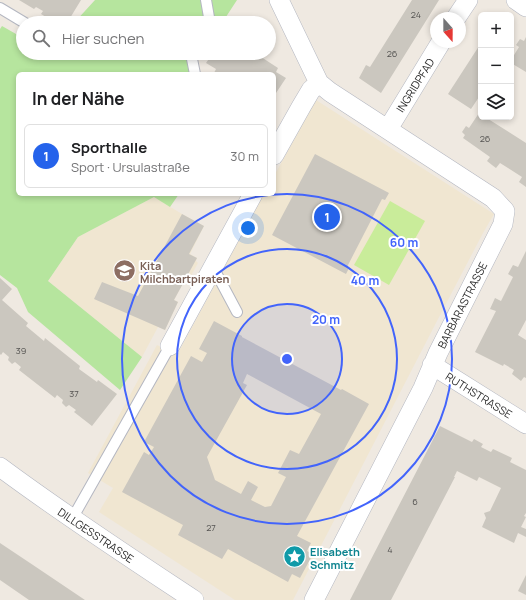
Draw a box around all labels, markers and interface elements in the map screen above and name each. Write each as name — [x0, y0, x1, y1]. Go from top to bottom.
house number: 24 — [411, 8, 421, 21]
north arrow — [430, 12, 466, 48]
map controls — [478, 12, 514, 120]
button: + — [478, 12, 514, 48]
search box — [16, 16, 276, 60]
icon: search — [30, 27, 52, 49]
text: Hier suchen — [62, 28, 144, 49]
house number: 26 — [387, 47, 398, 60]
button: − — [478, 48, 514, 84]
street label: INGRIDPFAD — [392, 55, 438, 115]
button: layers — [478, 84, 514, 120]
text: In der Nähe — [32, 87, 125, 110]
house number: 26 — [480, 132, 491, 145]
text: Sporthalle — [71, 137, 147, 158]
text: 1 — [43, 147, 49, 165]
text: 30 m — [230, 147, 259, 165]
text: Sport · Ursulastraße — [71, 158, 190, 176]
pin: 1 — [314, 202, 340, 232]
your location — [238, 218, 258, 238]
text: 60 m — [390, 234, 418, 251]
school or university icon: Kita Milchbartpiraten — [111, 258, 137, 284]
place label: Kita Milchbartpiraten — [140, 258, 229, 286]
street label: BARBARASTRASSE — [434, 259, 490, 351]
text: 40 m — [351, 272, 379, 289]
text: 20 m — [312, 311, 340, 328]
house number: 39 — [16, 344, 26, 357]
centre of rings — [280, 352, 294, 366]
street label: RUTHSTRASSE — [443, 369, 515, 421]
house number: 37 — [69, 387, 79, 400]
house number: 6 — [412, 495, 418, 508]
street label: DILLGESSTRASSE — [55, 504, 137, 566]
house number: 27 — [206, 521, 216, 534]
house number: 4 — [387, 543, 393, 556]
place icon: Elisabeth Schmitz — [282, 544, 308, 570]
place label: Elisabeth Schmitz — [310, 544, 360, 572]

